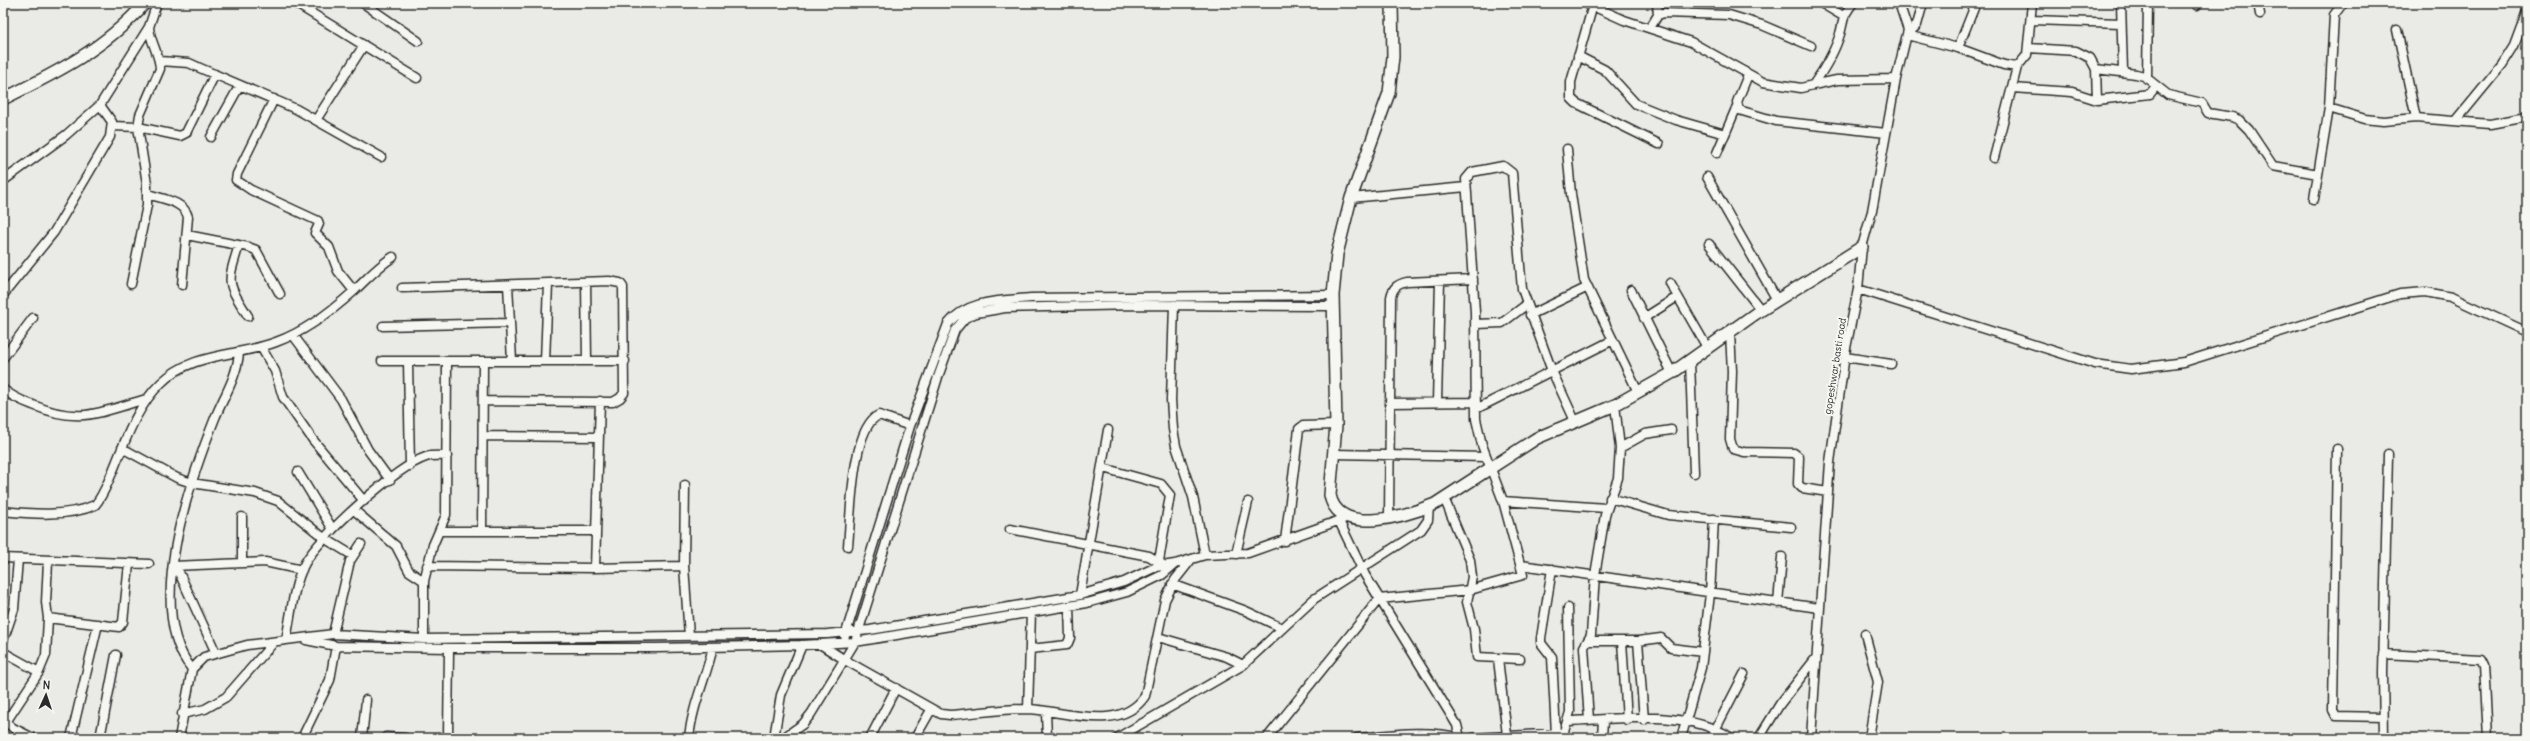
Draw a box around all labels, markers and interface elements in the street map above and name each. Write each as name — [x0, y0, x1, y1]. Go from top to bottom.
street label: gopeshwar basti road — [1821, 317, 1849, 415]
north arrow — [26, 675, 66, 715]
text: N — [42, 678, 51, 692]

